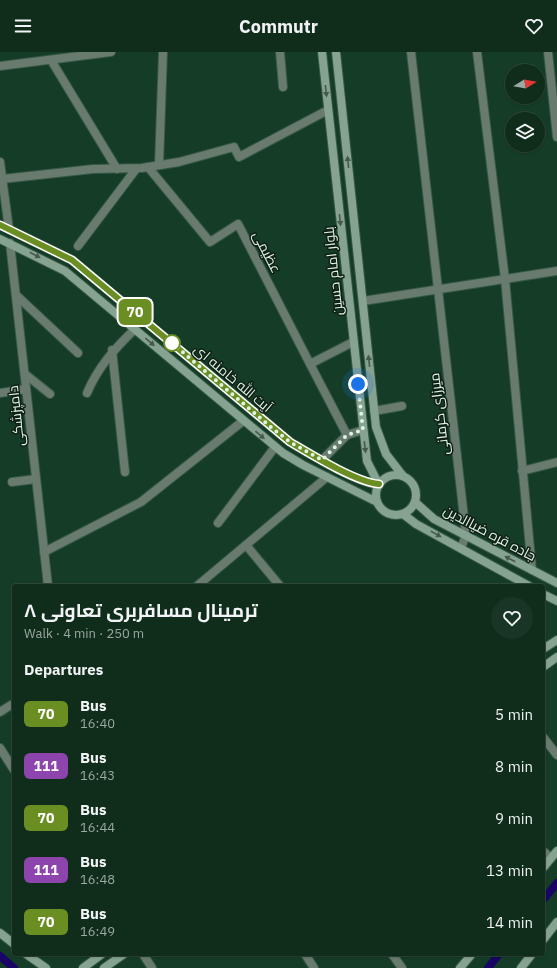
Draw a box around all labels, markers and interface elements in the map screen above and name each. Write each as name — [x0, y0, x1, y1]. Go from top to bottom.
icon: menu — [12, 15, 34, 37]
text: Commutr — [239, 15, 318, 38]
icon: heart — [523, 15, 545, 37]
north arrow — [505, 64, 545, 104]
map controls — [505, 64, 545, 152]
one-way arrow — [323, 85, 329, 97]
button: layers — [505, 112, 545, 152]
one-way arrow — [345, 156, 351, 168]
one-way arrow — [337, 214, 343, 226]
street label: بلوار امام حسین — [319, 225, 348, 316]
street label: عظیمی — [249, 228, 285, 276]
one-way arrow — [30, 252, 41, 258]
line badge: 70 — [117, 299, 153, 325]
text: 70 — [127, 303, 143, 321]
unlabelled marker — [163, 334, 181, 352]
one-way arrow — [144, 337, 155, 346]
street label: آیت الله خامنه ای — [190, 340, 276, 416]
one-way arrow — [366, 355, 372, 367]
street label: میرزای کرمانی — [425, 372, 453, 456]
your location — [348, 374, 368, 394]
street label: دامپزشکی — [4, 385, 29, 447]
one-way arrow — [254, 430, 265, 439]
one-way arrow — [362, 441, 368, 453]
street label: جاده قره ضیاالدین — [440, 501, 540, 565]
one-way arrow — [430, 531, 442, 538]
one-way arrow — [504, 555, 516, 562]
button: heart — [491, 597, 533, 639]
text: ترمینال مسافربری تعاونی ۸ — [24, 598, 258, 622]
text: Walk · 4 min · 250 m — [24, 625, 144, 642]
text: Departures — [24, 660, 103, 679]
text: Bus — [80, 696, 107, 715]
text: 70 — [38, 705, 54, 723]
text: 5 min — [495, 705, 533, 724]
text: 16:40 — [80, 715, 115, 732]
text: Bus — [80, 748, 107, 767]
text: 111 — [33, 757, 59, 775]
text: 8 min — [495, 757, 533, 776]
text: 16:43 — [80, 767, 115, 784]
text: Bus — [80, 800, 107, 819]
text: 70 — [38, 809, 54, 827]
text: 9 min — [495, 809, 533, 828]
text: 16:44 — [80, 819, 115, 836]
text: Bus — [80, 852, 107, 871]
text: 111 — [33, 861, 59, 879]
text: 13 min — [486, 861, 533, 880]
text: 16:48 — [80, 871, 115, 888]
text: Bus — [80, 904, 107, 923]
text: 70 — [38, 913, 54, 931]
text: 14 min — [486, 913, 533, 932]
text: 16:49 — [80, 923, 115, 940]

